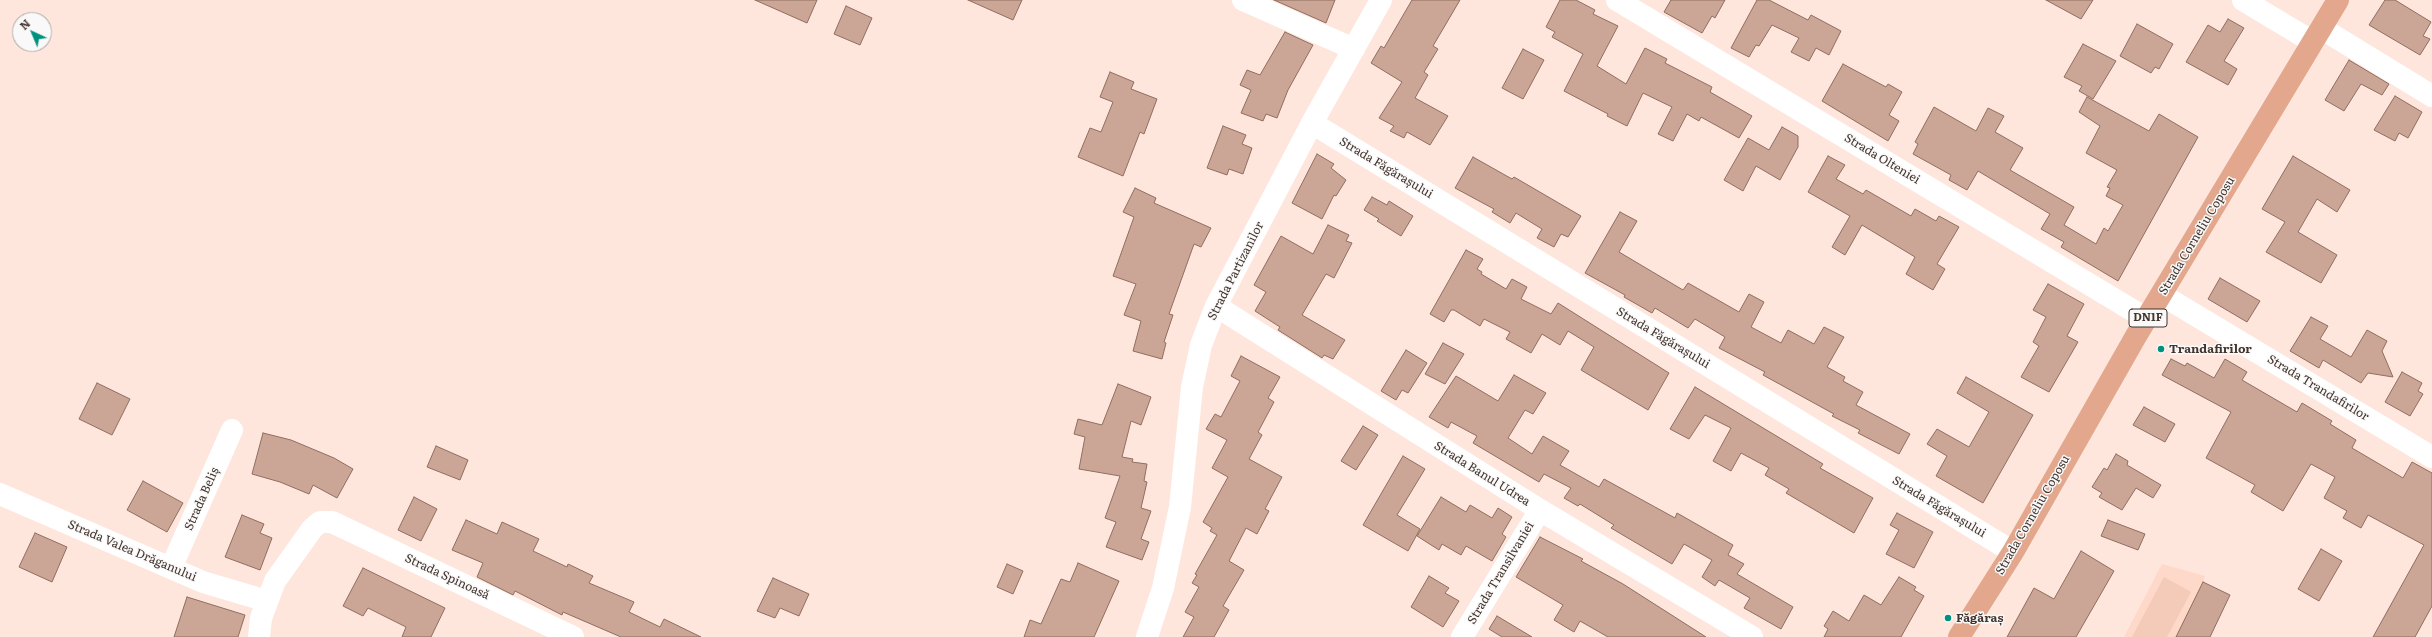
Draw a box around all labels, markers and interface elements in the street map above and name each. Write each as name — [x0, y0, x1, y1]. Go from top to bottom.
north arrow — [12, 12, 52, 52]
text: N — [15, 15, 33, 33]
street label: Strada Olteniei — [1841, 131, 1923, 187]
street label: Strada Făgărașului — [1337, 134, 1435, 202]
street label: Strada Corneliu Coposu — [2156, 174, 2238, 298]
street label: Strada Partizanilor — [1205, 219, 1267, 323]
street label: Strada Făgărașului — [1614, 304, 1712, 372]
road number: DN1F — [2129, 309, 2167, 327]
place label: Trandafirilor — [2169, 342, 2252, 356]
marker: Trandafirilor — [2156, 344, 2166, 354]
street label: Strada Trandafirilor — [2265, 352, 2371, 424]
street label: Strada Banul Udrea — [1431, 439, 1533, 509]
street label: Strada Corneliu Coposu — [1993, 453, 2073, 577]
street label: Strada Beliș — [182, 465, 222, 533]
street label: Strada Făgărașului — [1890, 473, 1988, 541]
street label: Strada Valea Drăganului — [66, 517, 198, 585]
street label: Strada Transilvaniei — [1465, 519, 1537, 627]
street label: Strada Spinoasă — [402, 551, 492, 603]
place label: Făgăraș — [1956, 611, 2003, 625]
marker: Făgăraș — [1943, 613, 1953, 623]

